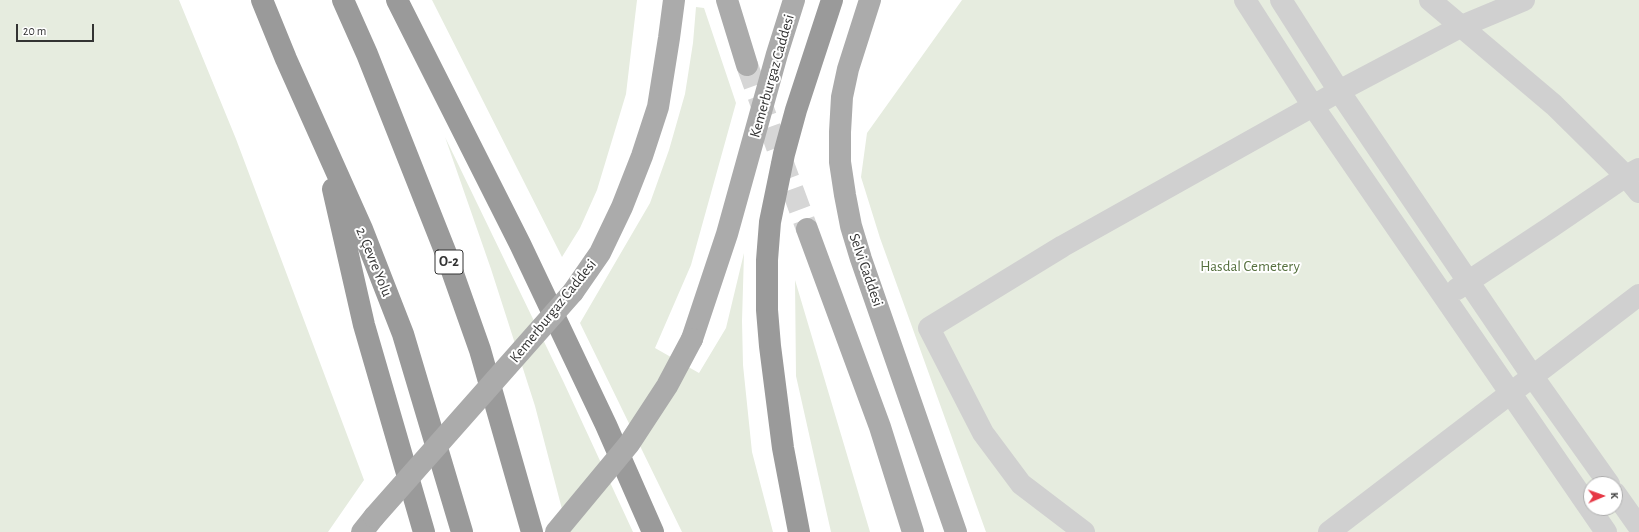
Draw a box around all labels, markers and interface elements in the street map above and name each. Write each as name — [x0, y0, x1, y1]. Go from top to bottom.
street label: Kemerburgaz Caddesi — [746, 12, 798, 140]
scale bar — [18, 16, 96, 42]
text: 20 m — [23, 25, 46, 37]
street label: 2. Çevre Yolu — [352, 225, 396, 299]
street label: Selvi Caddesi — [845, 231, 887, 309]
road number: O-2 — [435, 250, 463, 274]
street label: Kemerburgaz Caddesi — [506, 256, 600, 366]
park label: Hasdal Cemetery — [1200, 257, 1300, 275]
north arrow — [1583, 476, 1623, 516]
text: K — [1609, 492, 1620, 499]

